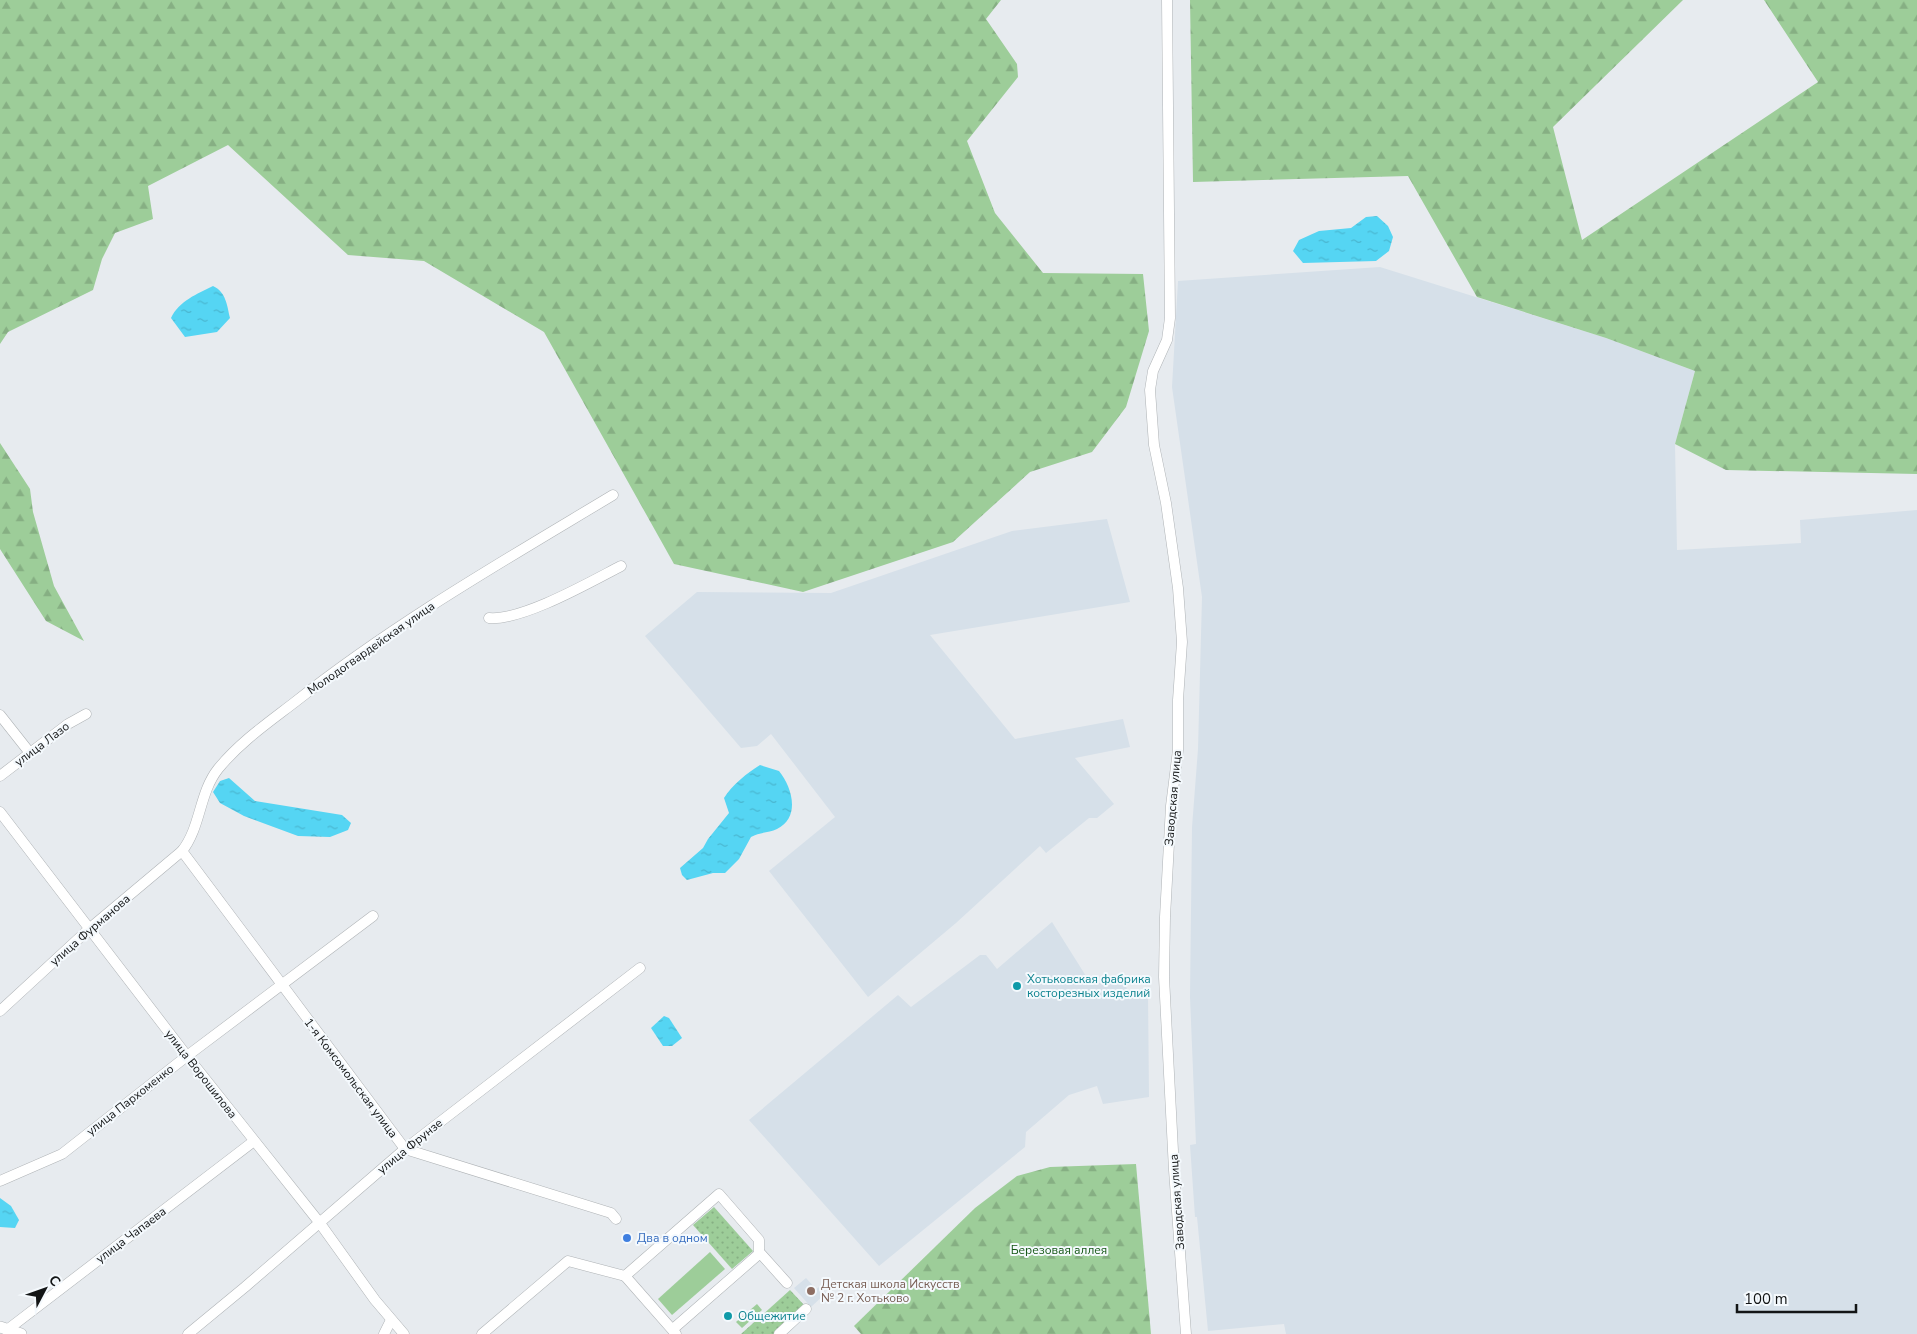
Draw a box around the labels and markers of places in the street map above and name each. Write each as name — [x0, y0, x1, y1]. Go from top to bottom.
place label: Хотьковская фабрика косторезных изделий — [1027, 971, 1151, 1001]
marker: Хотьковская фабрика косторезных изделий — [1011, 980, 1023, 992]
place label: Два в одном — [637, 1230, 708, 1246]
marker: Два в одном — [621, 1232, 633, 1244]
place label: Детская школа Искусств № 2 г. Хотьково — [821, 1276, 960, 1306]
marker: Детская школа Искусств № 2 г. Хотьково — [805, 1285, 817, 1297]
place label: Общежитие — [738, 1308, 806, 1324]
marker: Общежитие — [722, 1310, 734, 1322]

